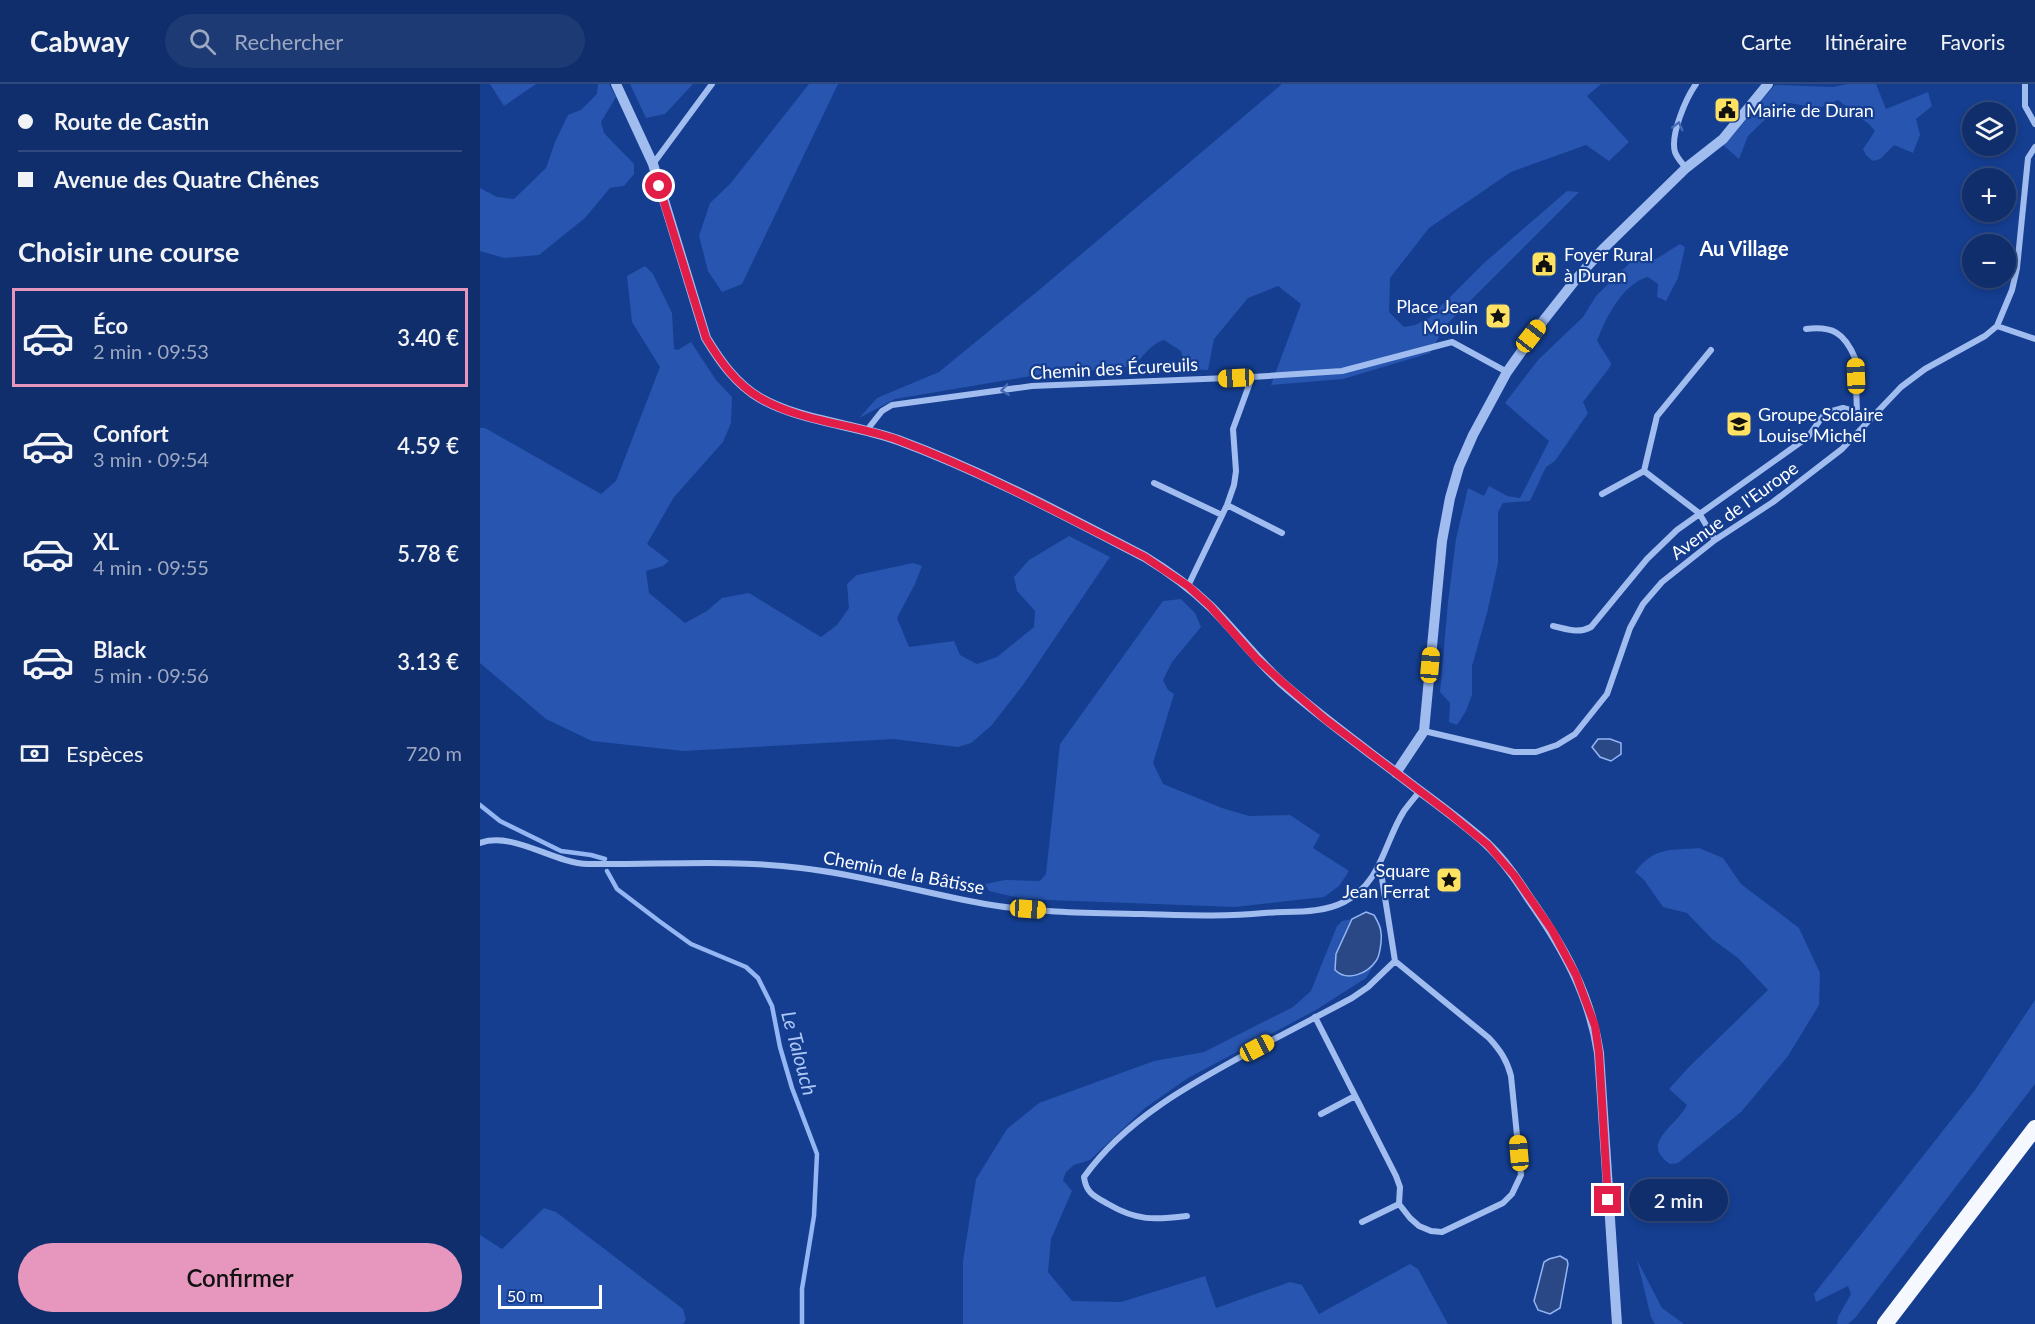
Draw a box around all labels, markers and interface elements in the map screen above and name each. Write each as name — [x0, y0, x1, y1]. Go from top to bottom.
search box — [165, 14, 585, 68]
text: Cabway — [30, 24, 129, 58]
icon: search — [186, 25, 219, 58]
text: Rechercher — [234, 28, 343, 55]
text: Carte — [1741, 29, 1792, 54]
text: Itinéraire — [1825, 29, 1907, 54]
text: Favoris — [1940, 29, 2005, 54]
public building icon: Mairie de Duran — [1712, 95, 1742, 125]
place label: Mairie de Duran — [1746, 99, 1874, 121]
map controls — [1962, 102, 2016, 288]
button: layers — [1962, 102, 2016, 156]
text: Route de Castin — [54, 108, 209, 135]
one-way arrow — [1671, 121, 1684, 131]
text: Avenue des Quatre Chênes — [54, 166, 319, 193]
button: + — [1962, 168, 2016, 222]
route start — [645, 172, 672, 199]
button: − — [1962, 234, 2016, 288]
text: Choisir une course — [18, 235, 240, 268]
district label: Au Village — [1698, 236, 1789, 260]
place label: Foyer Rural à Duran — [1564, 243, 1653, 286]
public building icon: Foyer Rural à Duran — [1529, 249, 1559, 279]
place label: Place Jean Moulin — [1396, 295, 1478, 338]
place icon: Place Jean Moulin — [1483, 301, 1513, 331]
icon: car — [21, 311, 75, 365]
text: Éco — [93, 312, 128, 339]
car — [1513, 316, 1549, 356]
text: 3.40 € — [397, 324, 459, 351]
text: 2 min · 09:53 — [93, 339, 209, 363]
street label: Chemin des Écureuils — [1030, 353, 1199, 383]
car — [1846, 358, 1866, 394]
car — [1218, 368, 1254, 388]
one-way arrow — [1001, 383, 1010, 395]
place label: Groupe Scolaire Louise Michel — [1758, 403, 1883, 446]
school or university icon: Groupe Scolaire Louise Michel — [1724, 409, 1754, 439]
icon: car — [21, 419, 75, 473]
text: Confort — [93, 420, 169, 447]
text: 4.59 € — [397, 432, 459, 459]
text: 3 min · 09:54 — [93, 447, 209, 471]
street label: Avenue de l'Europe — [1666, 456, 1802, 564]
icon: car — [21, 527, 75, 581]
text: XL — [93, 528, 119, 555]
text: 5.78 € — [397, 540, 459, 567]
text: 4 min · 09:55 — [93, 555, 209, 579]
icon: car — [21, 635, 75, 689]
text: Black — [93, 636, 146, 663]
car — [1419, 646, 1441, 684]
text: 3.13 € — [397, 648, 459, 675]
text: 5 min · 09:56 — [93, 663, 209, 687]
icon: cash — [18, 737, 51, 770]
text: Espèces — [66, 740, 143, 767]
text: 720 m — [406, 741, 462, 765]
street label: Chemin de la Bâtisse — [821, 846, 987, 898]
place label: Square Jean Ferrat — [1342, 859, 1431, 902]
place icon: Square Jean Ferrat — [1434, 865, 1464, 895]
car — [1009, 899, 1047, 919]
water label: Le Talouch — [777, 1008, 823, 1098]
car — [1237, 1032, 1277, 1064]
car — [1508, 1134, 1530, 1172]
callout: 2 min — [1629, 1179, 1728, 1221]
route end — [1594, 1186, 1621, 1213]
text: 2 min — [1654, 1188, 1703, 1212]
button: Confirmer — [18, 1243, 462, 1312]
scale bar — [498, 1282, 602, 1310]
text: 50 m — [507, 1286, 543, 1305]

